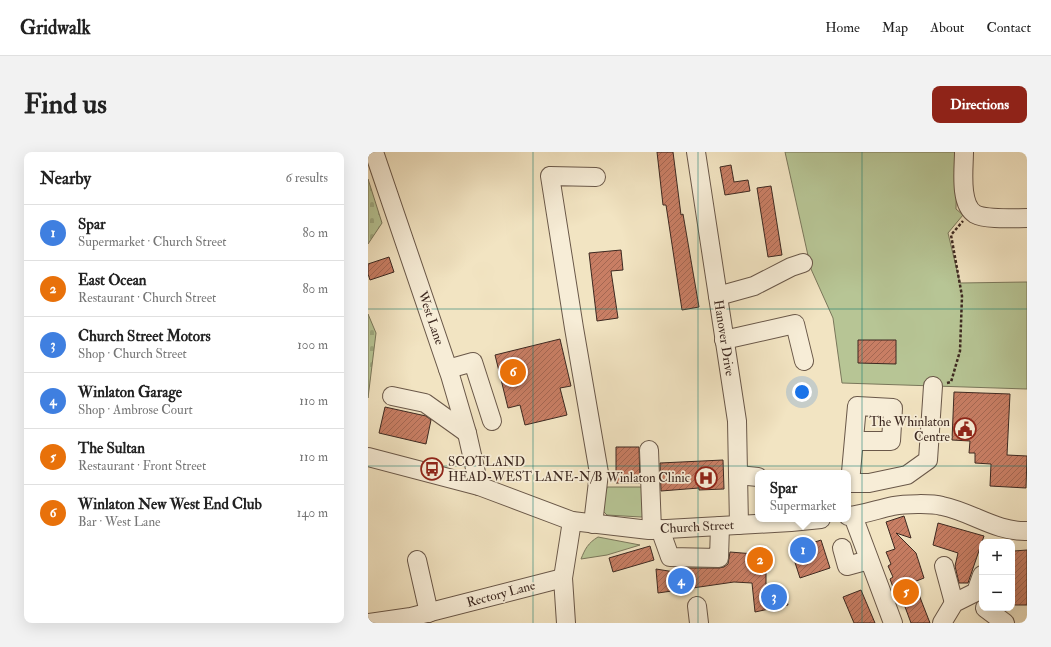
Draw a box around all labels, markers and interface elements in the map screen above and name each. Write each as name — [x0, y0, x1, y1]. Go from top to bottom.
text: Gridwalk — [20, 16, 91, 40]
text: Home — [825, 19, 860, 36]
text: Map — [882, 19, 908, 36]
text: About — [930, 19, 964, 36]
text: Contact — [986, 19, 1031, 36]
button: Directions — [932, 86, 1027, 123]
text: Find us — [24, 87, 107, 122]
text: Nearby — [40, 168, 91, 189]
text: 6 results — [285, 170, 328, 186]
text: Spar — [78, 215, 106, 234]
text: 1 — [51, 225, 55, 241]
text: 80 m — [302, 225, 328, 241]
text: Supermarket · Church Street — [78, 234, 227, 250]
text: East Ocean — [78, 271, 147, 290]
text: 2 — [50, 281, 56, 297]
text: 80 m — [302, 281, 328, 297]
street label: West Lane — [414, 288, 448, 348]
text: Restaurant · Church Street — [78, 290, 216, 306]
street label: Hanover Drive — [710, 299, 738, 378]
text: Church Street Motors — [78, 327, 211, 346]
text: 3 — [51, 337, 56, 353]
text: 100 m — [297, 337, 328, 353]
text: Shop · Church Street — [78, 346, 187, 362]
pin: 6 — [500, 357, 526, 387]
your location — [792, 382, 812, 402]
text: Winlaton Garage — [78, 383, 182, 402]
text: 4 — [49, 393, 57, 409]
text: 110 m — [299, 393, 328, 409]
text: Shop · Ambrose Court — [78, 402, 193, 418]
place label: The Whinlaton Centre — [869, 414, 951, 445]
public building icon: The Whinlaton Centre — [952, 416, 978, 442]
text: The Sultan — [78, 439, 145, 458]
text: 5 — [50, 449, 56, 465]
text: 110 m — [299, 449, 328, 465]
place label: SCOTLAND HEAD-WEST LANE-N/B — [448, 454, 603, 485]
bus stop icon: SCOTLAND HEAD-WEST LANE-N/B — [419, 456, 445, 482]
text: Restaurant · Front Street — [78, 458, 206, 474]
hospital icon: Winlaton Clinic — [693, 465, 719, 491]
place label: Winlaton Clinic — [605, 470, 690, 486]
popup — [755, 470, 851, 522]
text: Spar — [770, 479, 797, 498]
text: Winlaton New West End Club — [78, 495, 262, 514]
text: Supermarket — [770, 498, 836, 514]
text: 6 — [50, 505, 56, 521]
text: 140 m — [297, 505, 328, 521]
text: Bar · West Lane — [78, 514, 161, 530]
street label: Church Street — [660, 517, 734, 537]
pin: 1 — [790, 535, 816, 565]
map controls — [979, 539, 1015, 611]
button: + — [979, 539, 1015, 575]
pin: 2 — [747, 545, 773, 575]
pin: 4 — [668, 566, 694, 596]
button: − — [979, 575, 1015, 611]
street label: Rectory Lane — [465, 577, 538, 612]
pin: 5 — [893, 577, 919, 607]
pin: 3 — [761, 582, 787, 612]

